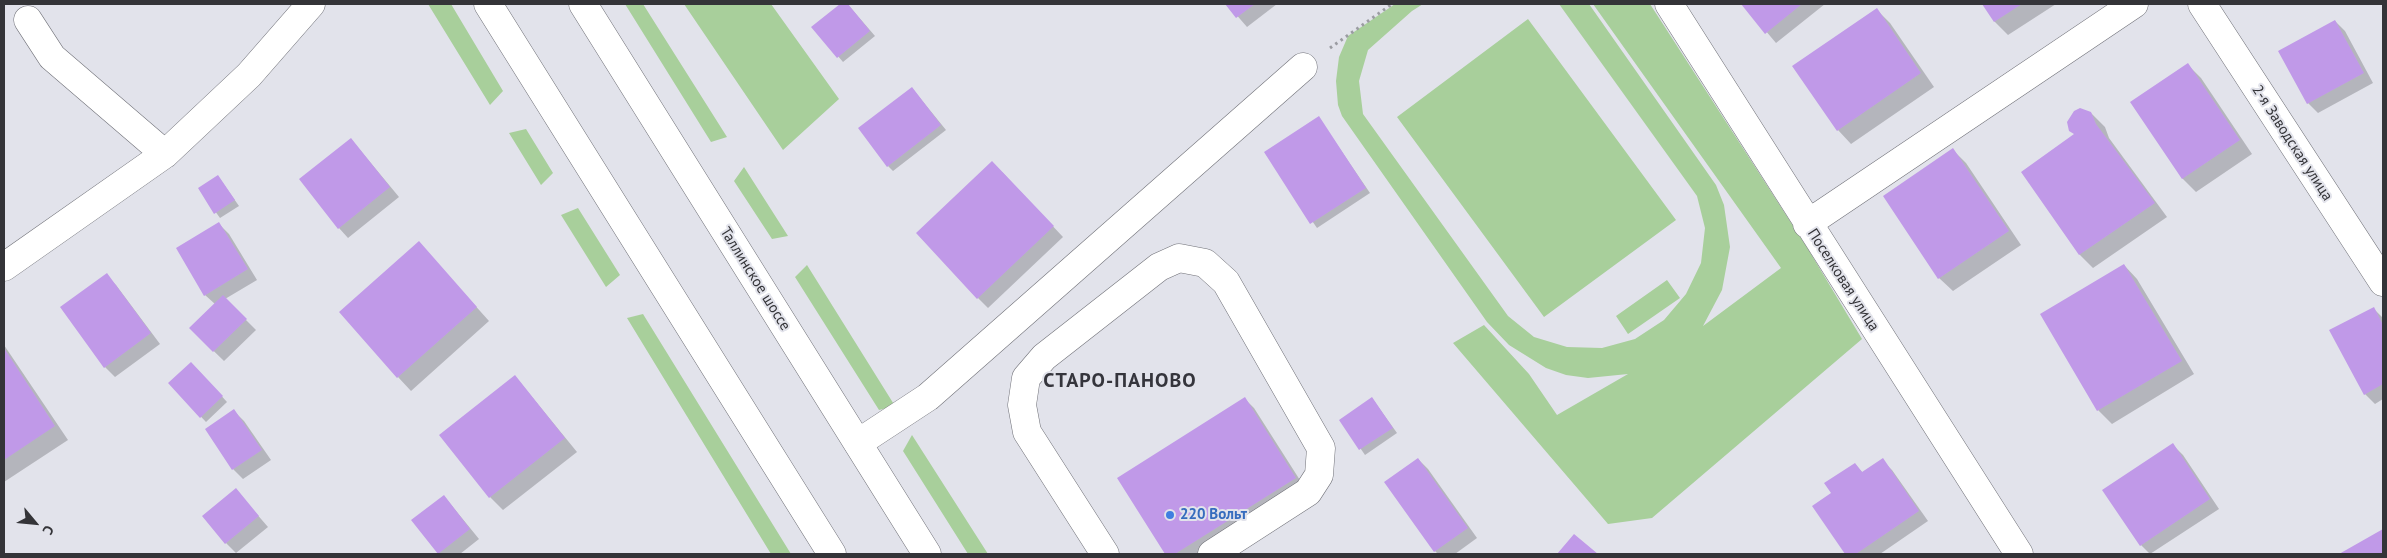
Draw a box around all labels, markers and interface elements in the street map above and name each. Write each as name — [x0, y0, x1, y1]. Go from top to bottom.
street label: 2-я Заводская улица — [2248, 82, 2336, 204]
street label: Таллинское шоссе — [716, 224, 794, 334]
street label: Поселковая улица — [1803, 225, 1883, 335]
district label: СТАРО-ПАНОВО — [1042, 369, 1198, 393]
north arrow — [10, 498, 60, 548]
place label: 220 Вольт — [1180, 506, 1247, 524]
marker: 220 Вольт — [1164, 509, 1176, 521]
text: С — [38, 522, 58, 538]

